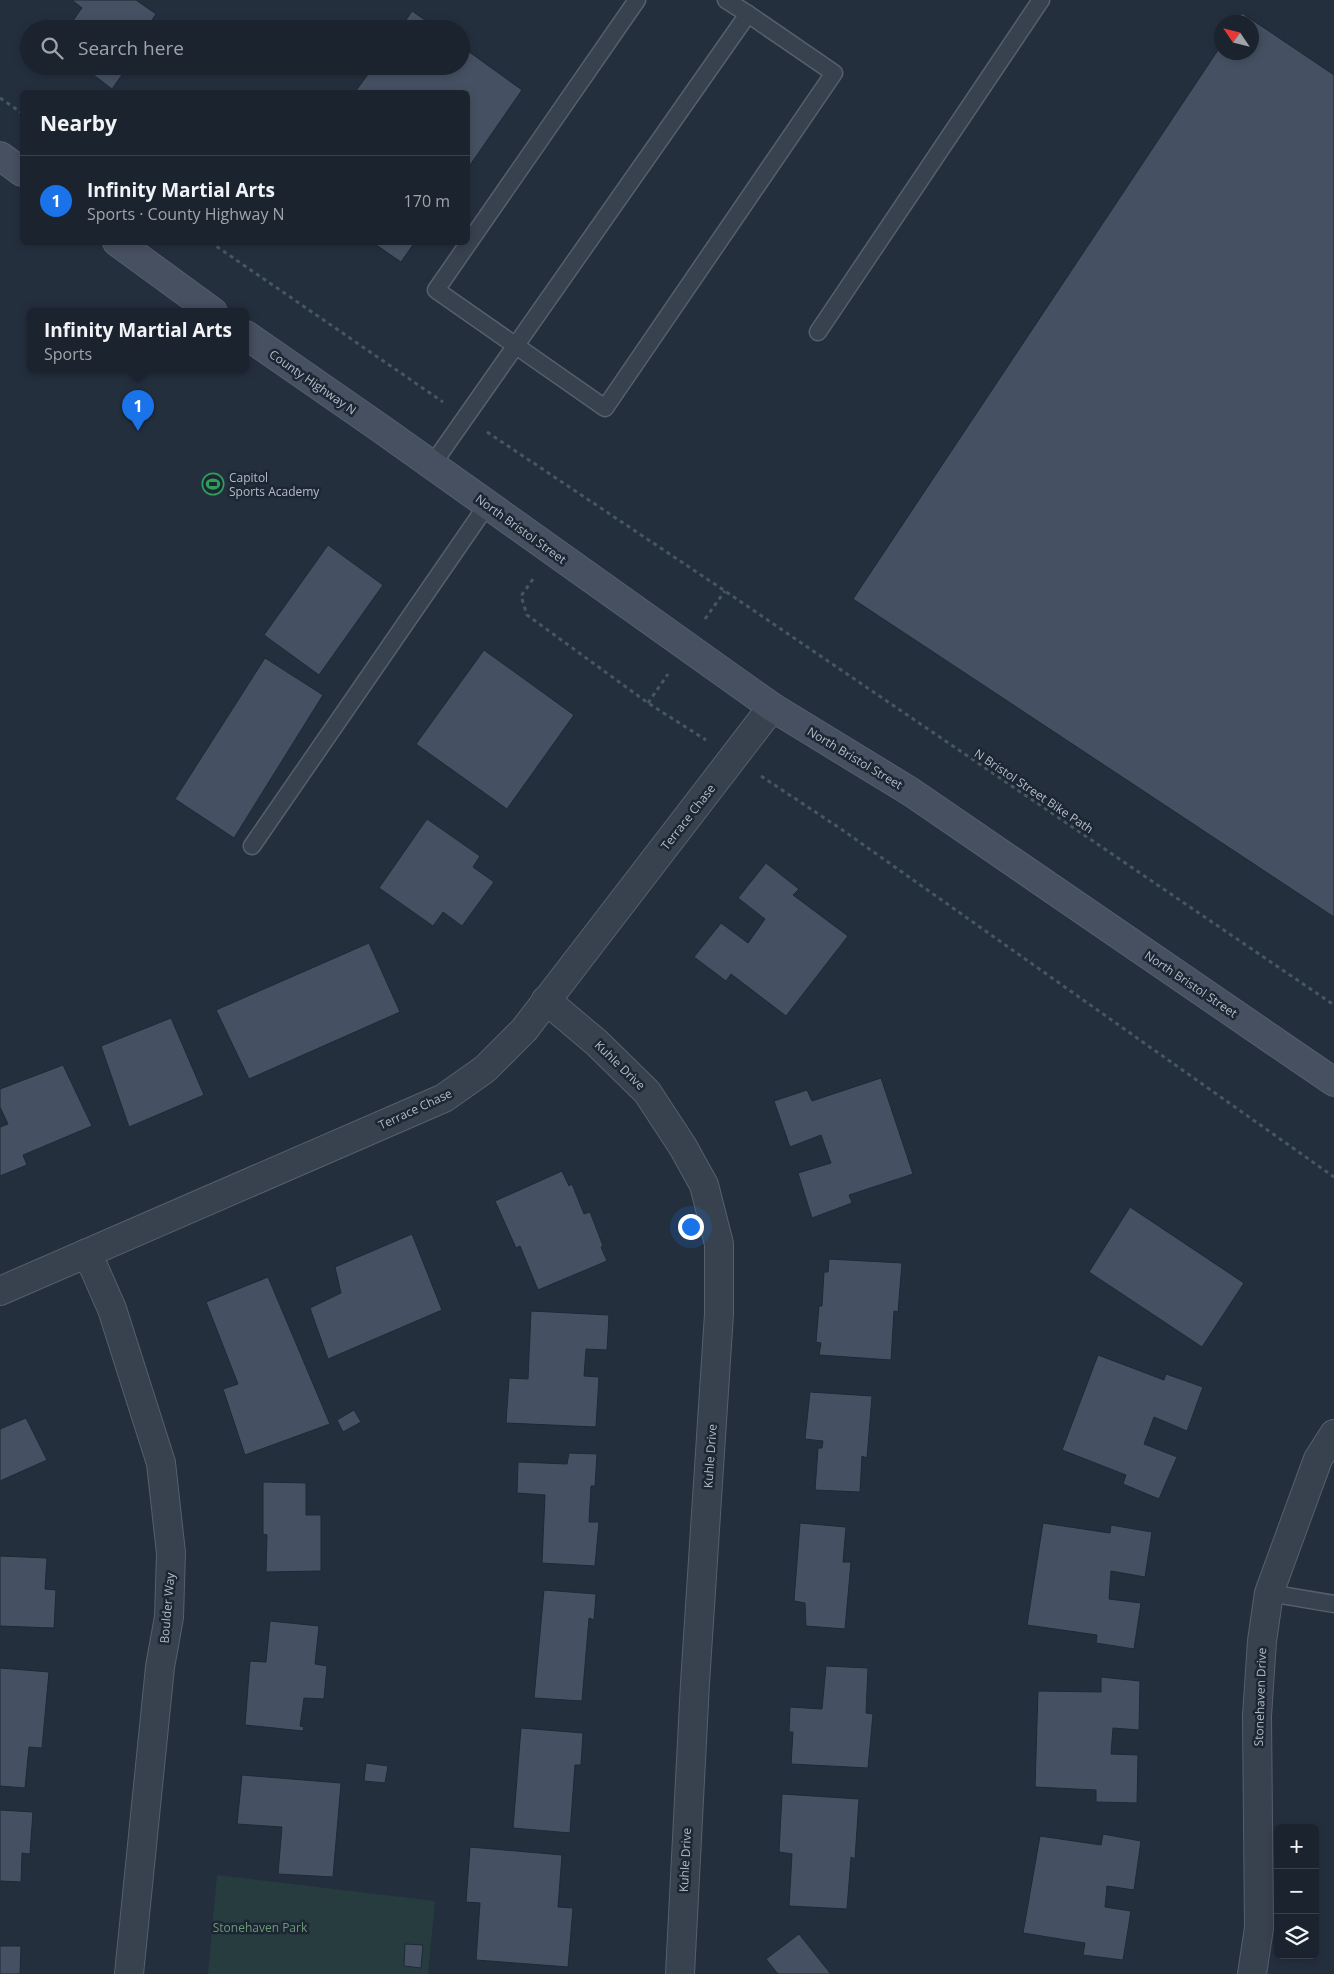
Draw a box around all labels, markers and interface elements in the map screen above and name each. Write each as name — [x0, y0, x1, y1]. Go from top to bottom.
north arrow — [1214, 15, 1259, 60]
search box — [20, 20, 470, 75]
icon: search — [38, 34, 66, 62]
text: Search here — [78, 35, 184, 61]
text: Nearby — [40, 109, 117, 137]
text: Infinity Martial Arts — [87, 177, 275, 203]
text: 1 — [51, 190, 61, 212]
text: 170 m — [404, 190, 450, 212]
text: Sports · County Highway N — [87, 203, 285, 225]
popup — [27, 308, 249, 373]
text: Infinity Martial Arts — [44, 317, 232, 343]
text: Sports — [44, 343, 92, 365]
street label: County Highway N — [266, 346, 360, 418]
pin: 1 — [122, 390, 154, 431]
place label: Capitol Sports Academy — [229, 469, 320, 500]
sports icon: Capitol Sports Academy — [201, 472, 225, 496]
street label: North Bristol Street — [472, 490, 570, 568]
street label: North Bristol Street — [804, 723, 906, 793]
street label: N Bristol Street Bike Path — [971, 745, 1097, 837]
street label: Terrace Chase — [657, 780, 719, 854]
street label: North Bristol Street — [1141, 947, 1241, 1021]
street label: Kuhle Drive — [591, 1037, 649, 1094]
street label: Terrace Chase — [375, 1084, 455, 1133]
your location — [678, 1214, 704, 1240]
street label: Kuhle Drive — [699, 1423, 721, 1489]
street label: Boulder Way — [155, 1571, 179, 1644]
street label: Stonehaven Drive — [1250, 1647, 1270, 1747]
map controls — [1274, 1824, 1319, 1959]
button: + — [1274, 1824, 1319, 1869]
street label: Kuhle Drive — [675, 1827, 695, 1893]
button: − — [1274, 1869, 1319, 1914]
button: layers — [1274, 1914, 1319, 1959]
park label: Stonehaven Park — [213, 1919, 308, 1936]

